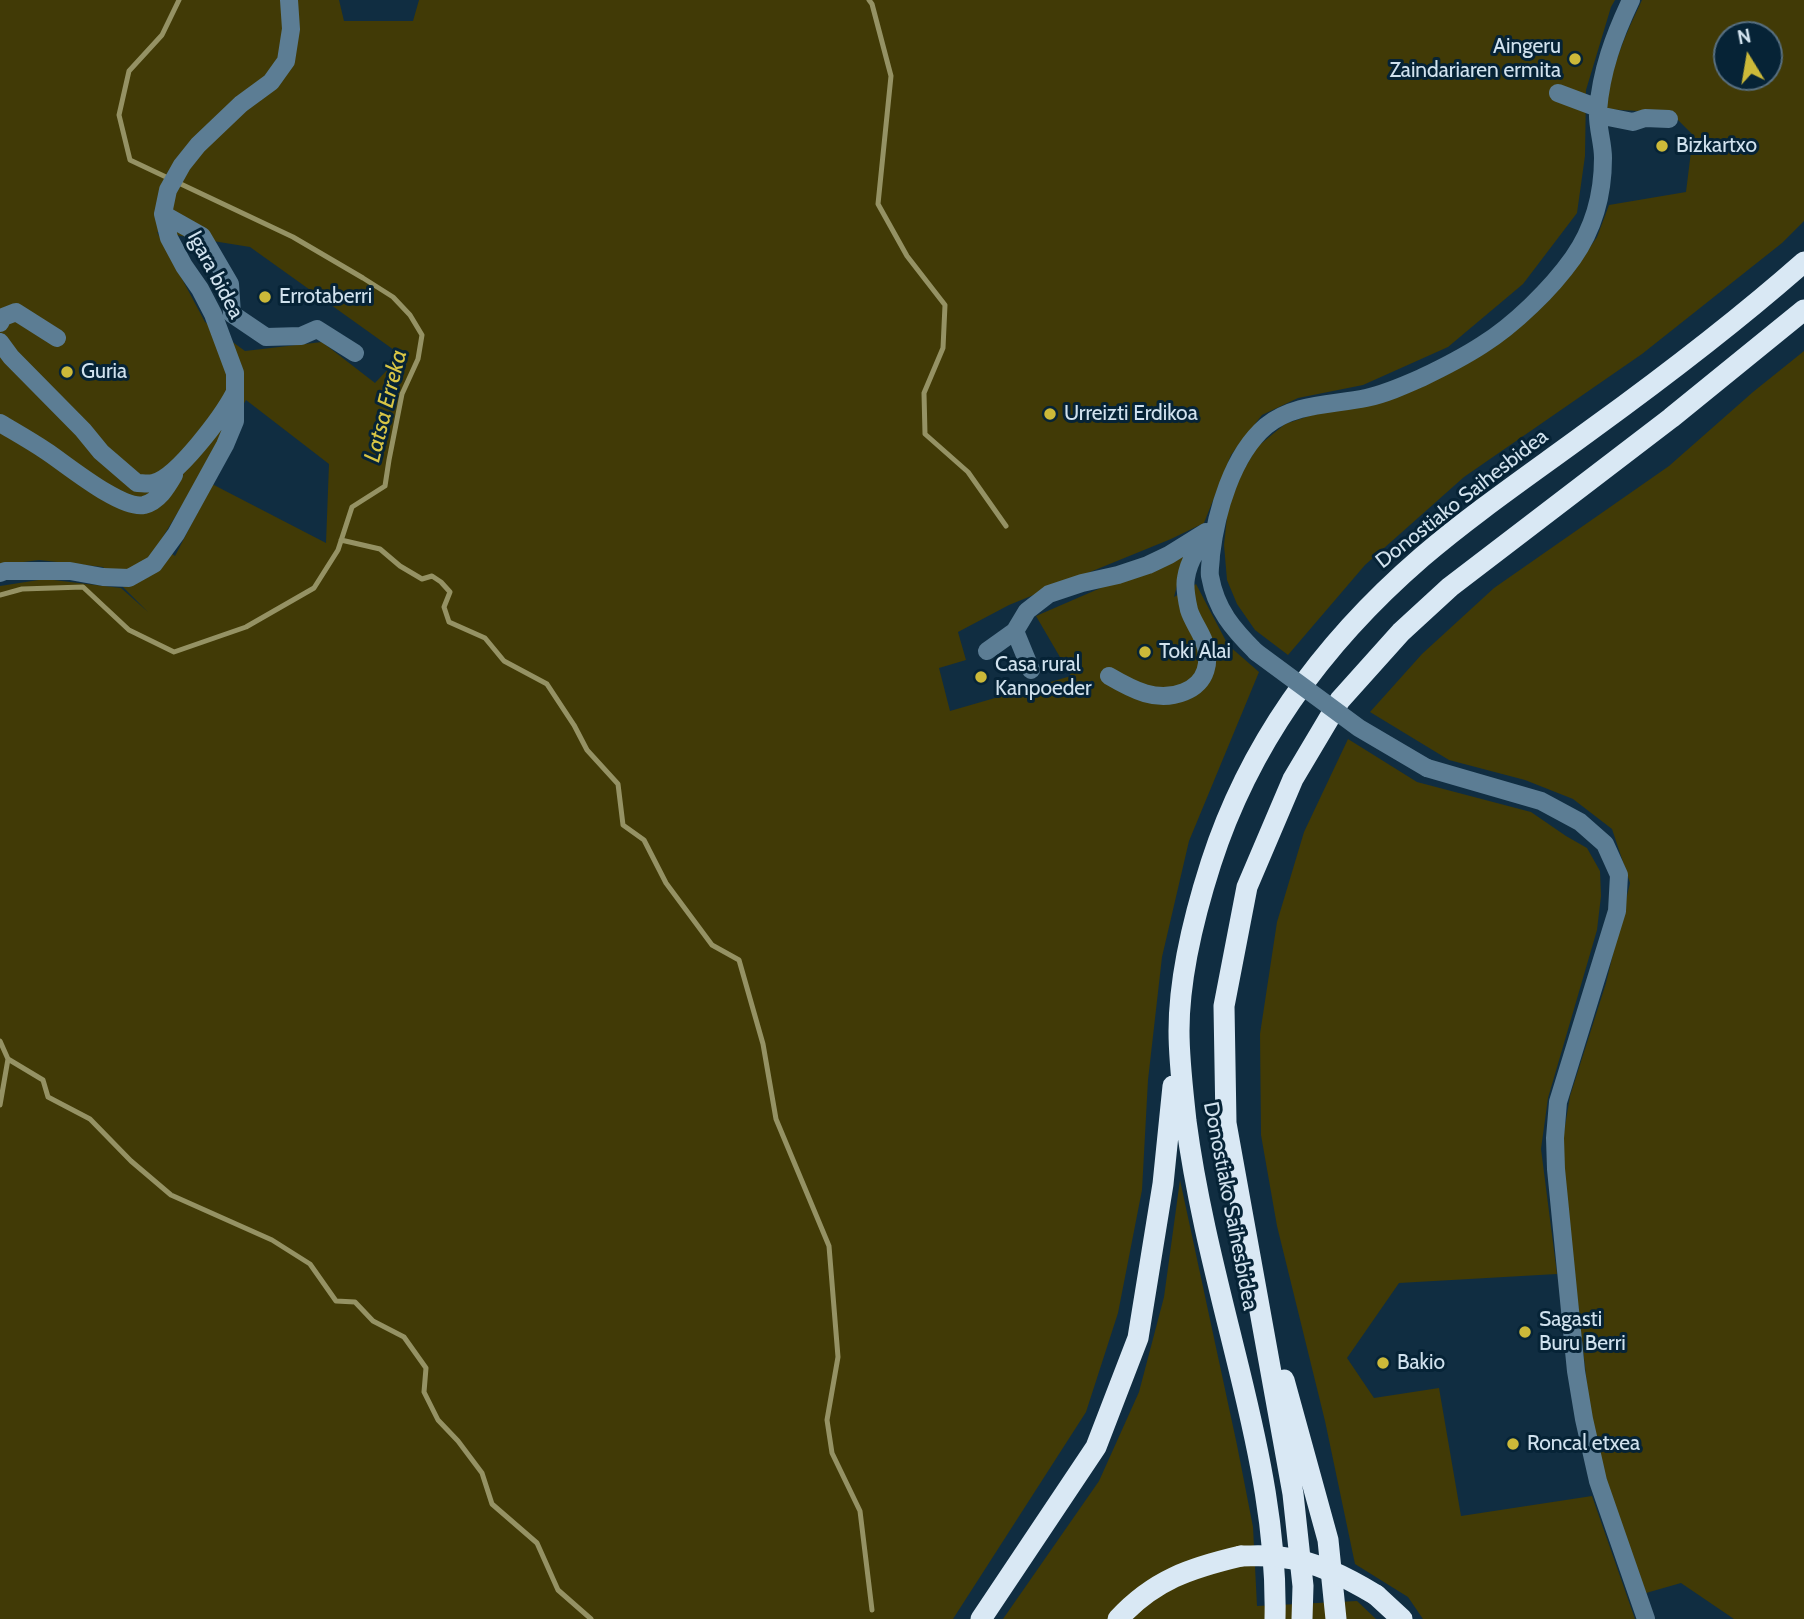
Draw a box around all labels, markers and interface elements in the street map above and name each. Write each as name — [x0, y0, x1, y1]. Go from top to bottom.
north arrow — [1713, 21, 1783, 91]
text: N — [1735, 24, 1753, 49]
place label: Aingeru Zaindariaren ermita — [1390, 34, 1561, 84]
marker: Aingeru Zaindariaren ermita — [1567, 51, 1583, 67]
place label: Bizkartxo — [1676, 133, 1757, 159]
marker: Bizkartxo — [1654, 138, 1670, 154]
street label: Igara bidea — [181, 227, 249, 323]
place label: Errotaberri — [279, 284, 372, 310]
marker: Errotaberri — [257, 289, 273, 305]
water label: Latsa Erreka — [359, 347, 413, 465]
place label: Guria — [81, 359, 127, 385]
marker: Guria — [59, 364, 75, 380]
place label: Urreizti Erdikoa — [1064, 401, 1198, 427]
marker: Urreizti Erdikoa — [1042, 406, 1058, 422]
street label: Donostiako Saihesbidea — [1371, 424, 1553, 574]
place label: Toki Alai — [1159, 639, 1231, 665]
marker: Toki Alai — [1137, 644, 1153, 660]
place label: Casa rural Kanpoeder — [995, 652, 1092, 702]
marker: Casa rural Kanpoeder — [973, 669, 989, 685]
street label: Donostiako Saihesbidea — [1197, 1100, 1263, 1312]
place label: Sagasti Buru Berri — [1539, 1307, 1626, 1357]
marker: Sagasti Buru Berri — [1517, 1324, 1533, 1340]
place label: Bakio — [1397, 1350, 1445, 1376]
marker: Bakio — [1375, 1355, 1391, 1371]
place label: Roncal etxea — [1527, 1431, 1640, 1457]
marker: Roncal etxea — [1505, 1436, 1521, 1452]

